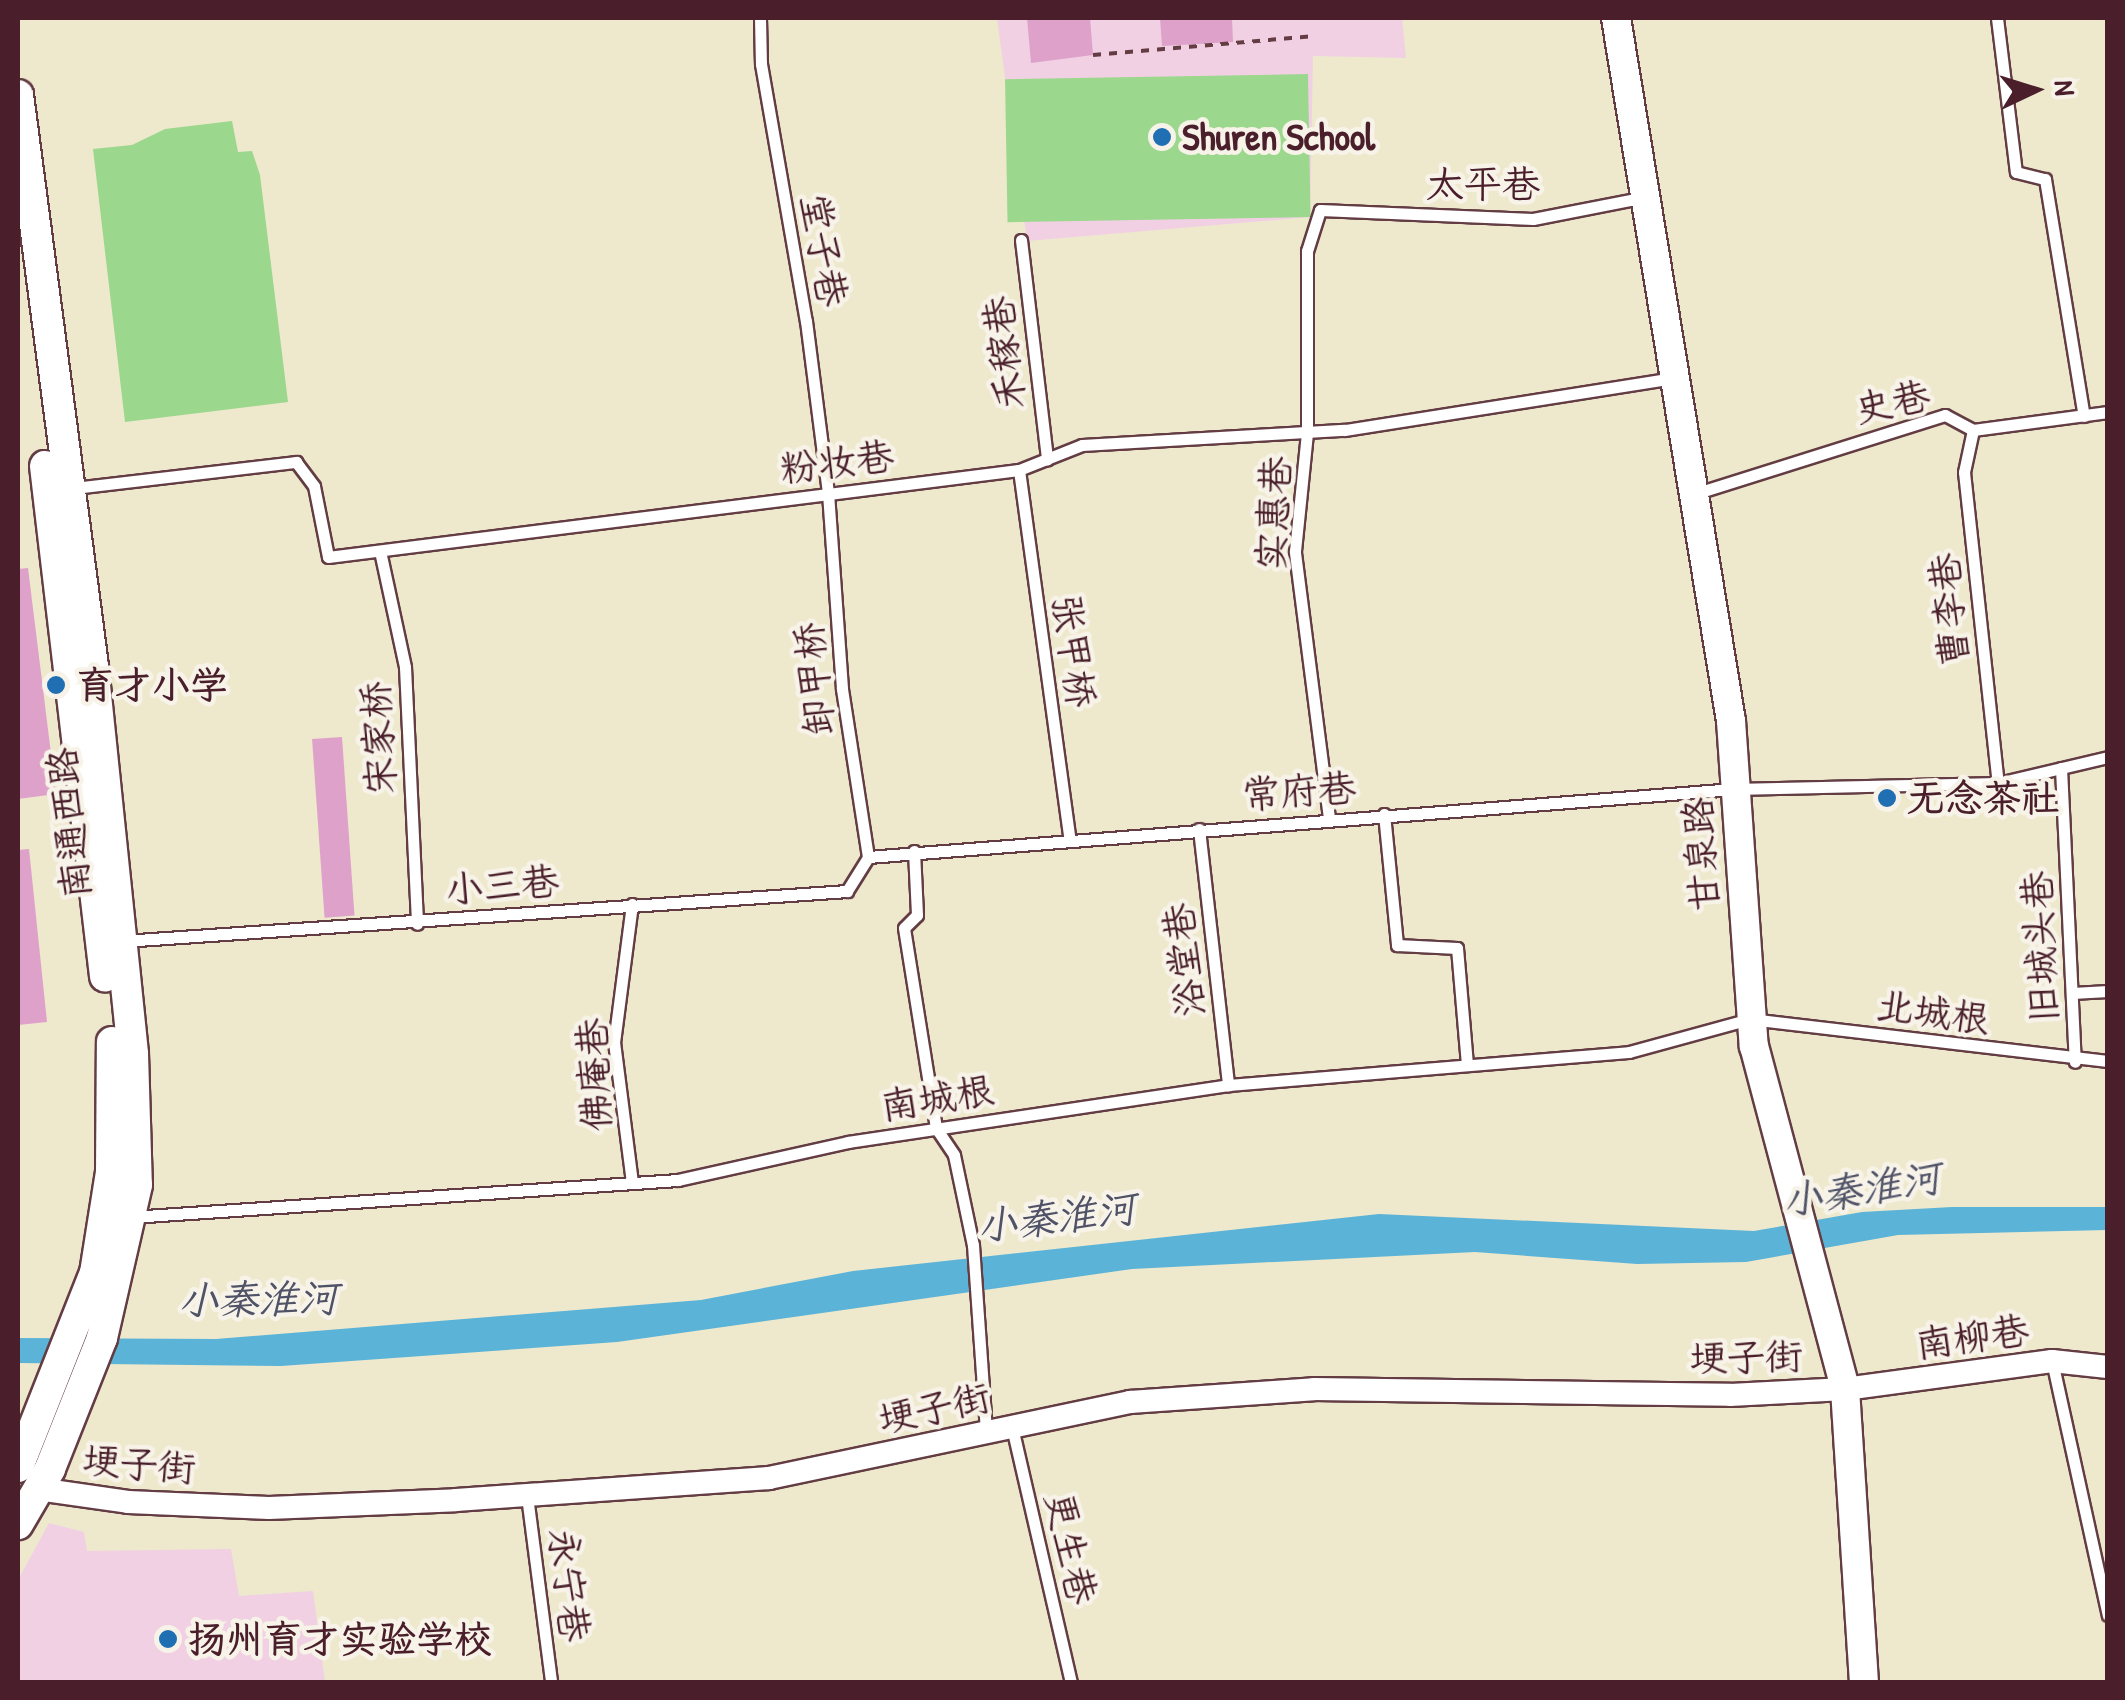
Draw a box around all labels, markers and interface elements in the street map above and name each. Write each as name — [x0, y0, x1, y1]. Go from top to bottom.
north arrow — [1985, 40, 2085, 140]
text: N — [2045, 79, 2084, 97]
place label: Shuren School — [1182, 114, 1375, 160]
marker: Shuren School — [1151, 126, 1173, 148]
street label: 太平巷 — [1426, 161, 1540, 207]
street label: 堂子巷 — [792, 190, 856, 310]
street label: 禾稼巷 — [974, 294, 1034, 412]
street label: 史巷 — [1850, 372, 1934, 432]
street label: 粉妆巷 — [778, 432, 896, 492]
street label: 实惠巷 — [1247, 455, 1299, 571]
street label: 曹李巷 — [1920, 551, 1978, 669]
street label: 张甲桥 — [1043, 591, 1105, 711]
street label: 卸甲桥 — [785, 620, 843, 738]
place label: 育才小学 — [76, 662, 228, 708]
marker: 育才小学 — [45, 674, 67, 696]
street label: 宋家桥 — [352, 680, 404, 796]
street label: 南通西路 — [38, 745, 100, 901]
street label: 常府巷 — [1241, 764, 1357, 818]
place label: 无念茶社 — [1907, 775, 2059, 821]
marker: 无念茶社 — [1876, 787, 1898, 809]
street label: 甘泉路 — [1674, 796, 1728, 912]
street label: 小三巷 — [443, 857, 561, 913]
street label: 旧城头巷 — [2013, 870, 2067, 1024]
street label: 浴堂巷 — [1154, 901, 1214, 1019]
street label: 北城根 — [1873, 981, 1993, 1043]
street label: 佛庵巷 — [568, 1017, 620, 1133]
street label: 南城根 — [877, 1067, 997, 1129]
water label: 小秦淮河 — [1778, 1152, 1944, 1224]
water label: 小秦淮河 — [974, 1182, 1138, 1250]
water label: 小秦淮河 — [178, 1273, 338, 1323]
street label: 南柳巷 — [1912, 1306, 2032, 1368]
street label: 埂子街 — [1689, 1333, 1803, 1381]
street label: 埂子街 — [874, 1374, 994, 1442]
street label: 埂子街 — [80, 1436, 198, 1492]
street label: 更生巷 — [1036, 1487, 1106, 1609]
street label: 永宁巷 — [539, 1526, 599, 1644]
place label: 扬州育才实验学校 — [188, 1616, 492, 1662]
marker: 扬州育才实验学校 — [157, 1628, 179, 1650]

